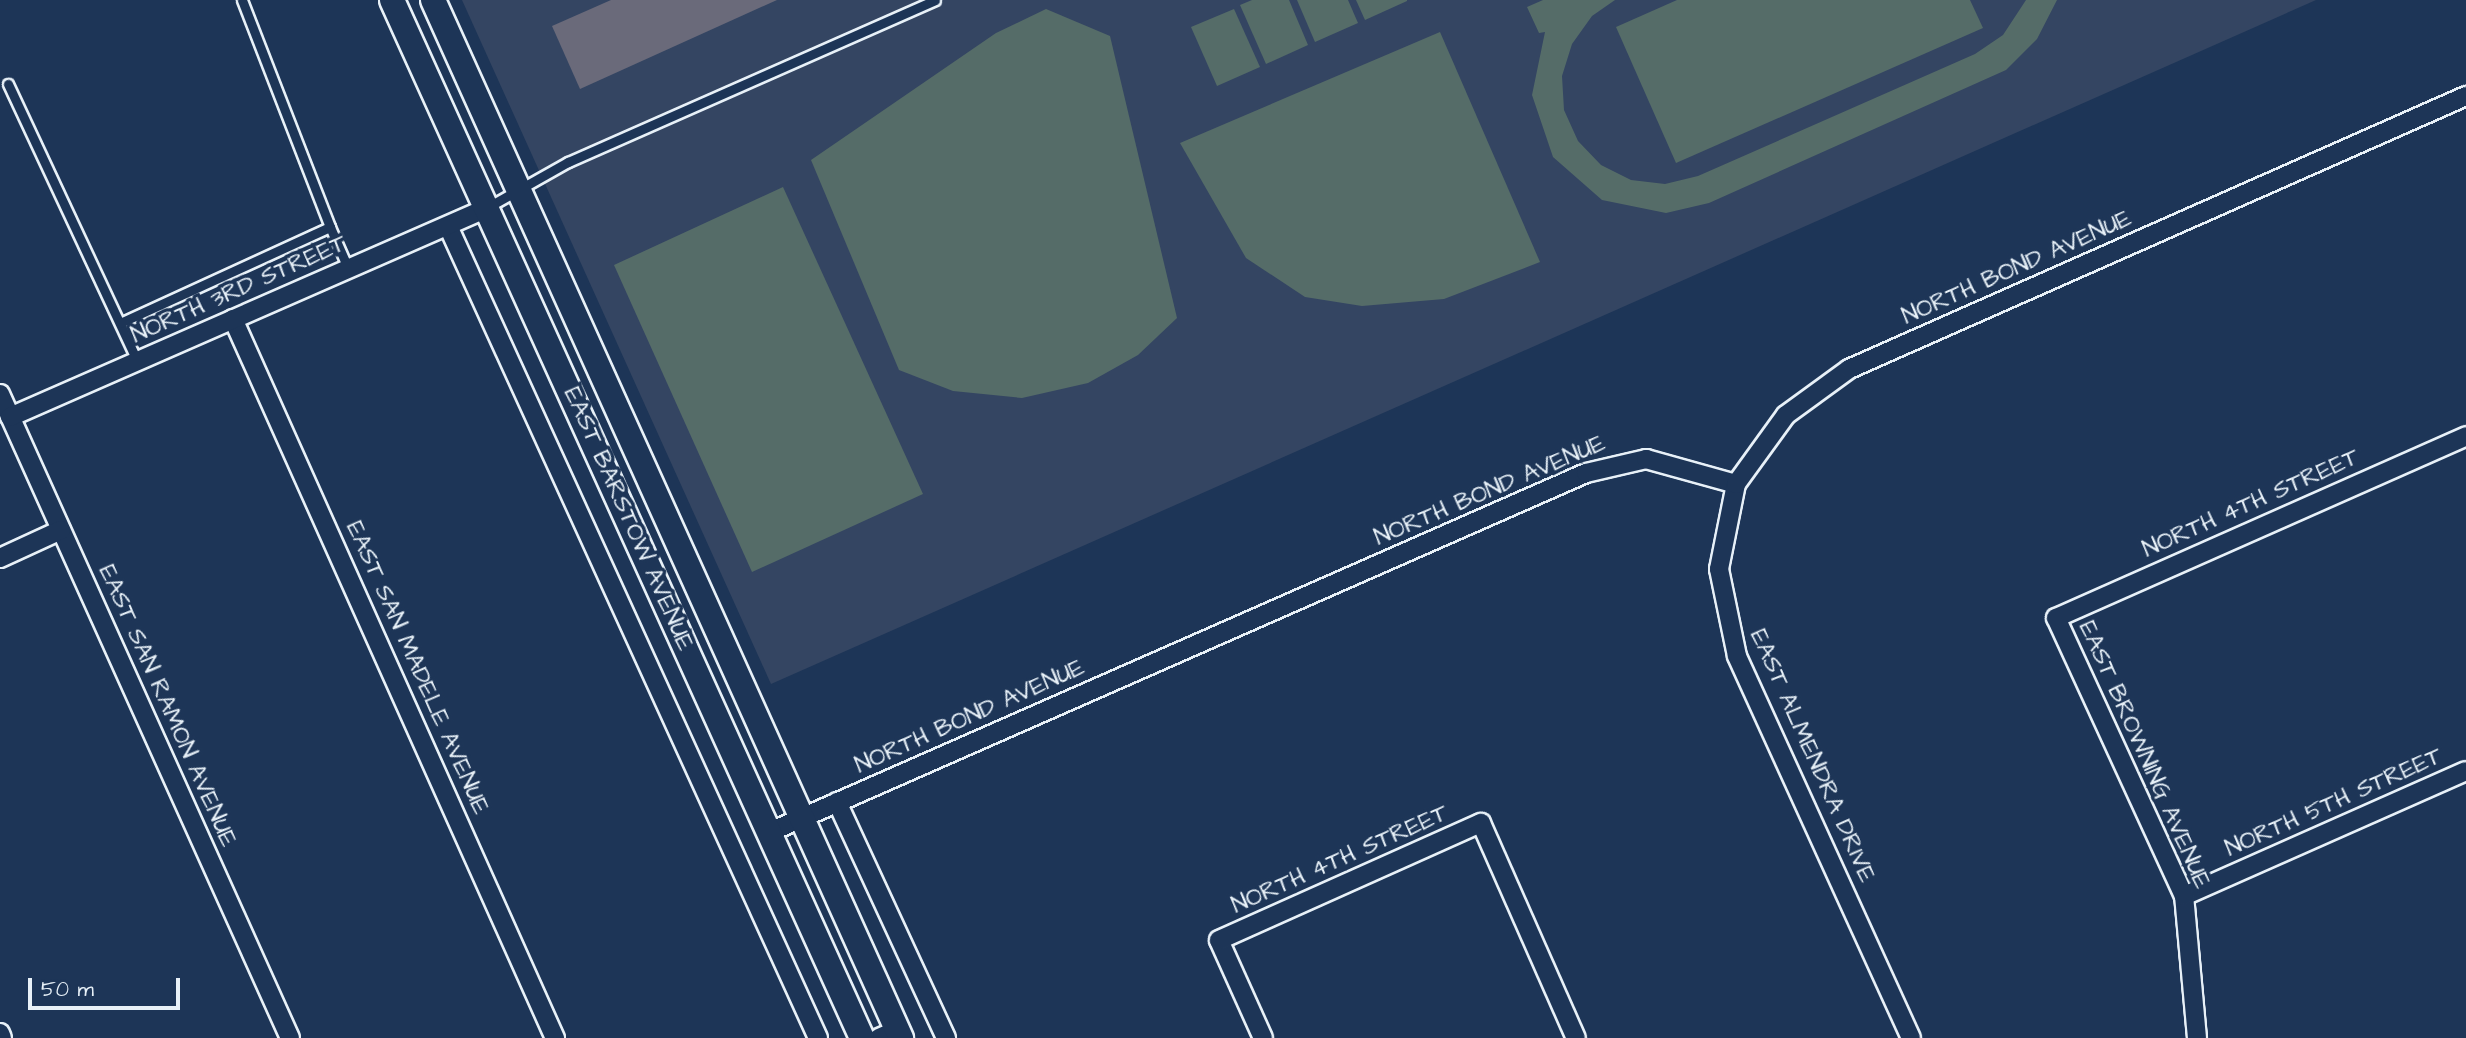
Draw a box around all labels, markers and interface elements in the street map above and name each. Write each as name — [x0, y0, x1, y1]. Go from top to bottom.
street label: NORTH BOND AVENUE — [1898, 204, 2136, 332]
street label: NORTH 3RD STREET — [127, 230, 351, 350]
street label: EAST BARSTOW AVENUE — [557, 383, 699, 655]
street label: NORTH BOND AVENUE — [1370, 429, 1610, 553]
street label: NORTH 4TH STREET — [2138, 443, 2364, 565]
street label: EAST SAN MADELE AVENUE — [339, 517, 495, 819]
street label: EAST SAN RAMON AVENUE — [92, 561, 242, 851]
street label: EAST BROWNING AVENUE — [2072, 617, 2216, 893]
street label: EAST ALMENDRA DRIVE — [1743, 625, 1881, 887]
street label: NORTH BOND AVENUE — [851, 653, 1089, 781]
street label: NORTH 5TH STREET — [2221, 742, 2447, 864]
street label: NORTH 4TH STREET — [1227, 799, 1453, 921]
scale bar — [32, 964, 184, 1008]
text: 50 m — [41, 975, 94, 1004]

